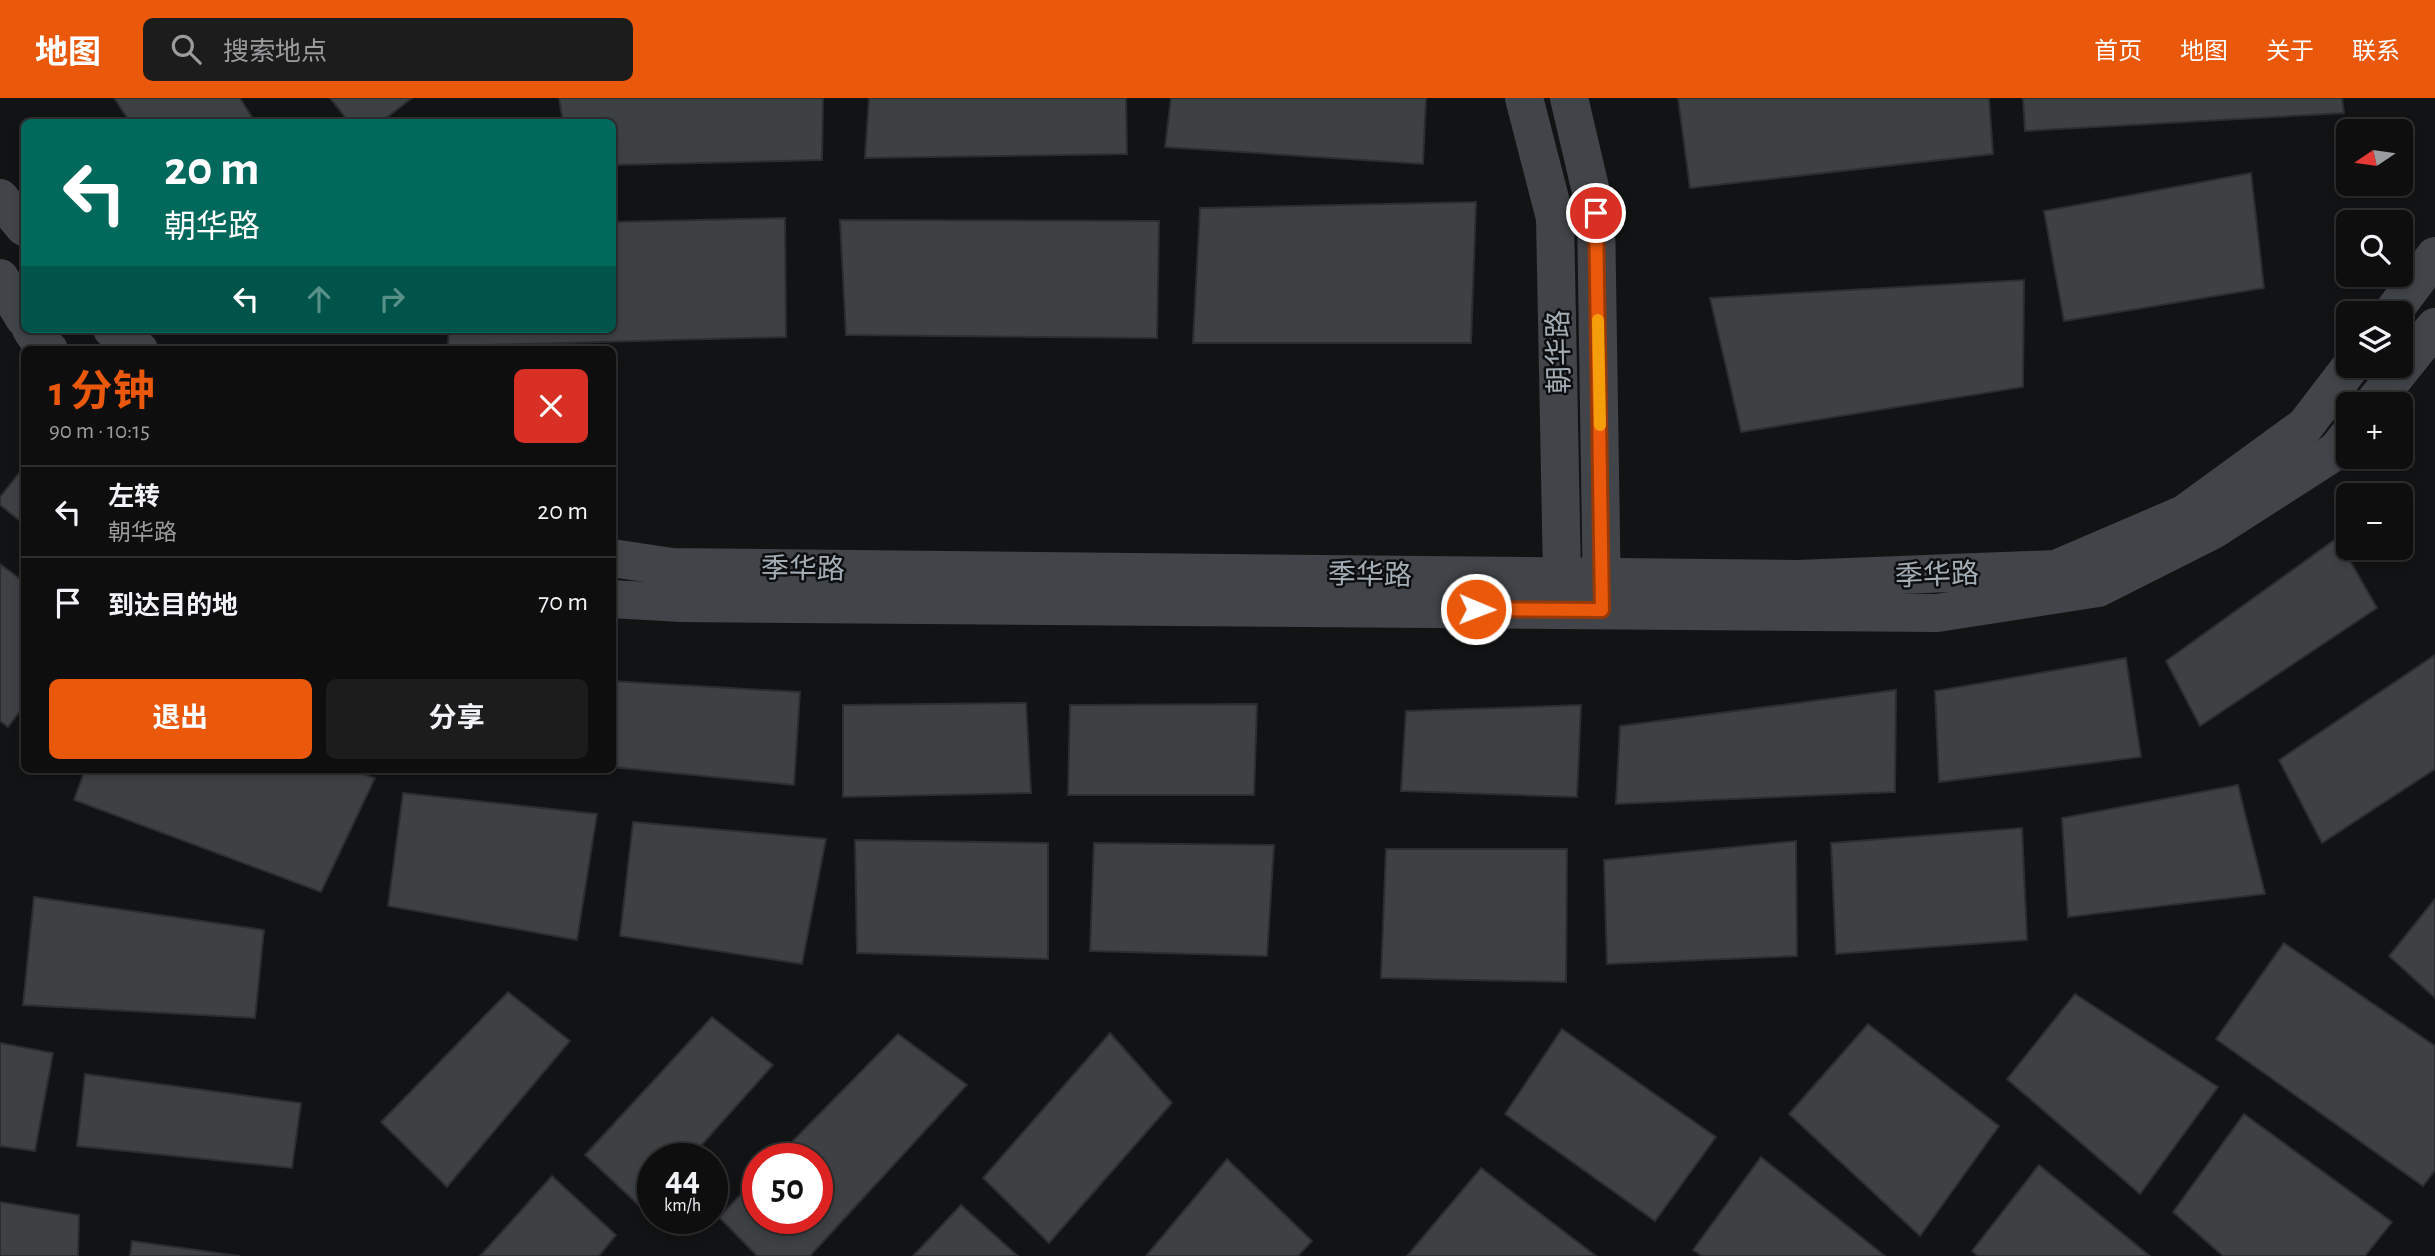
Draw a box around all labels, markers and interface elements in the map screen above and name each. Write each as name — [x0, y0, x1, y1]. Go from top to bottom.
search box — [143, 18, 633, 81]
icon: search — [167, 30, 205, 68]
text: 地图 — [35, 37, 101, 70]
text: 搜索地点 — [223, 39, 327, 65]
text: 首页 — [2094, 40, 2142, 64]
text: 地图 — [2180, 40, 2228, 64]
text: 关于 — [2266, 40, 2314, 64]
text: 联系 — [2352, 40, 2400, 64]
north arrow — [2336, 119, 2413, 196]
map controls — [2336, 119, 2413, 560]
text: 20 m — [164, 145, 260, 194]
icon: left — [49, 147, 140, 238]
pin — [1566, 183, 1626, 243]
icon: arrive — [1577, 194, 1615, 232]
button: search — [2336, 210, 2413, 287]
text: 朝华路 — [164, 211, 260, 243]
icon: left — [227, 280, 265, 318]
icon: ahead — [300, 280, 338, 318]
icon: right — [373, 280, 411, 318]
button: layers — [2336, 301, 2413, 378]
street label: 朝华路 — [1543, 310, 1575, 394]
button: close — [514, 369, 588, 443]
text: 1 分钟 — [49, 371, 154, 413]
button: + — [2336, 392, 2413, 469]
text: 90 m · 10:15 — [49, 420, 150, 443]
button: − — [2336, 483, 2413, 560]
text: 左转 — [108, 484, 160, 510]
icon: left — [49, 493, 87, 531]
text: 20 m — [537, 498, 588, 524]
text: 朝华路 — [108, 522, 177, 545]
street label: 季华路 — [761, 553, 845, 585]
street label: 季华路 — [1328, 559, 1412, 591]
street label: 季华路 — [1895, 559, 1980, 591]
position arrow — [1439, 572, 1513, 646]
icon: arrive — [49, 584, 87, 622]
text: 70 m — [538, 589, 588, 615]
text: 到达目的地 — [108, 593, 238, 619]
button: 退出 — [49, 679, 312, 759]
button: 分享 — [326, 679, 588, 759]
speed limit sign: 50 — [742, 1143, 833, 1234]
text: 44 — [665, 1162, 700, 1197]
text: km/h — [664, 1197, 701, 1215]

